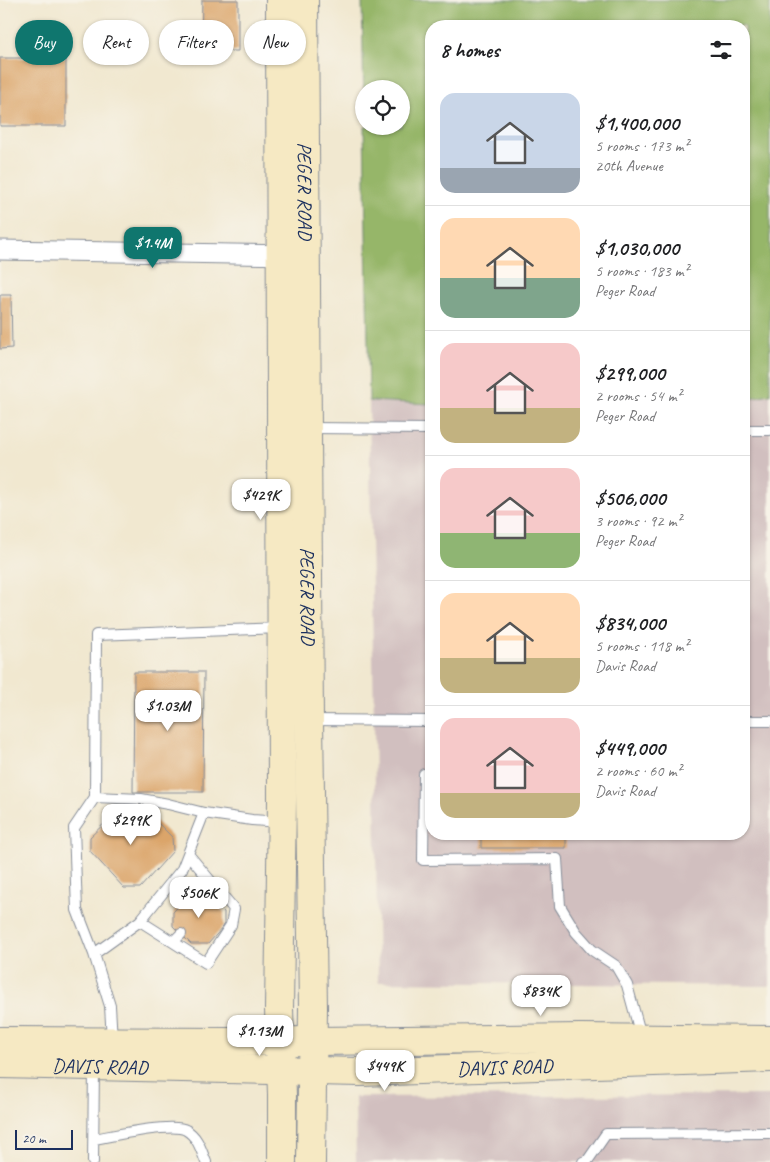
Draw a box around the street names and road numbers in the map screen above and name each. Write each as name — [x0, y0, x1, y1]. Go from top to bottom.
street label: PEGER ROAD — [292, 142, 318, 241]
street label: PEGER ROAD — [295, 547, 320, 646]
street label: DAVIS ROAD — [52, 1053, 149, 1080]
street label: DAVIS ROAD — [457, 1053, 554, 1082]

